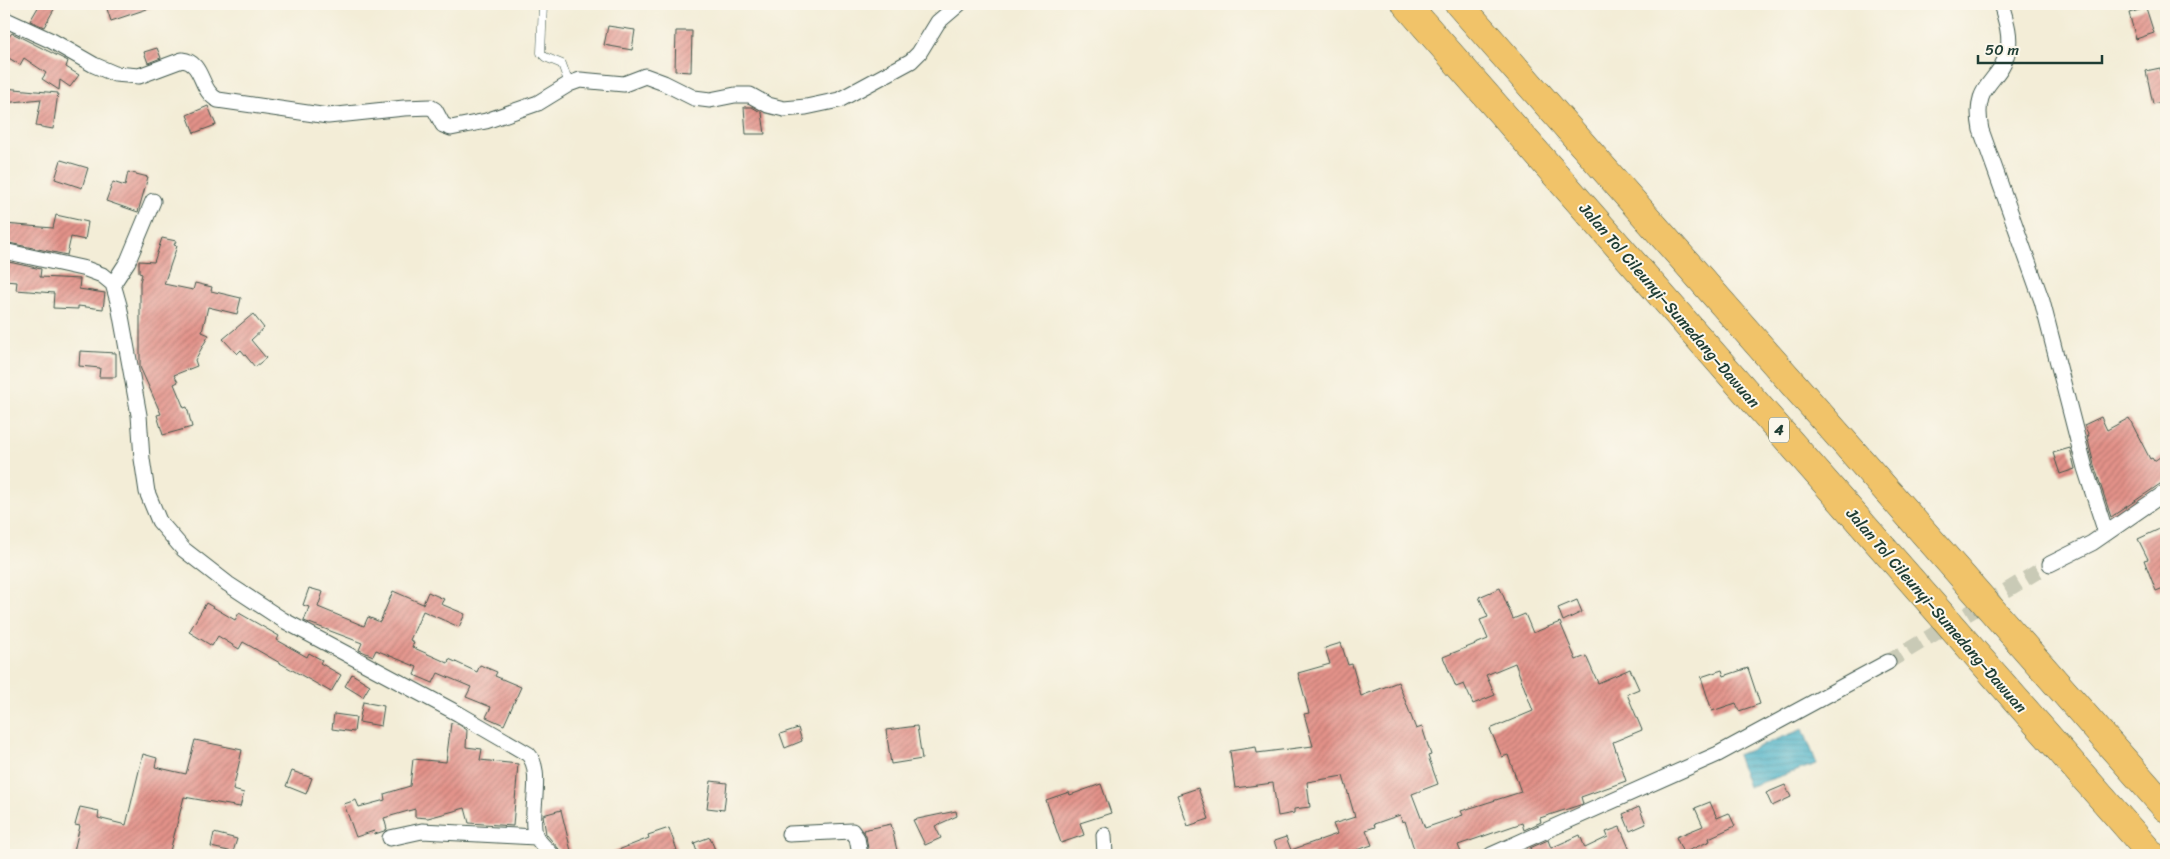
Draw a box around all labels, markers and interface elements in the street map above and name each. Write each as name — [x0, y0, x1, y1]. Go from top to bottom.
scale bar — [1978, 32, 2101, 64]
text: 50 m — [1985, 37, 2020, 63]
street label: Jalan Tol Cileunyi–Sumedang–Dawuan — [1571, 195, 1768, 415]
road number: 4 — [1769, 418, 1789, 442]
street label: Jalan Tol Cileunyi–Sumedang–Dawuan — [1838, 500, 2035, 720]

